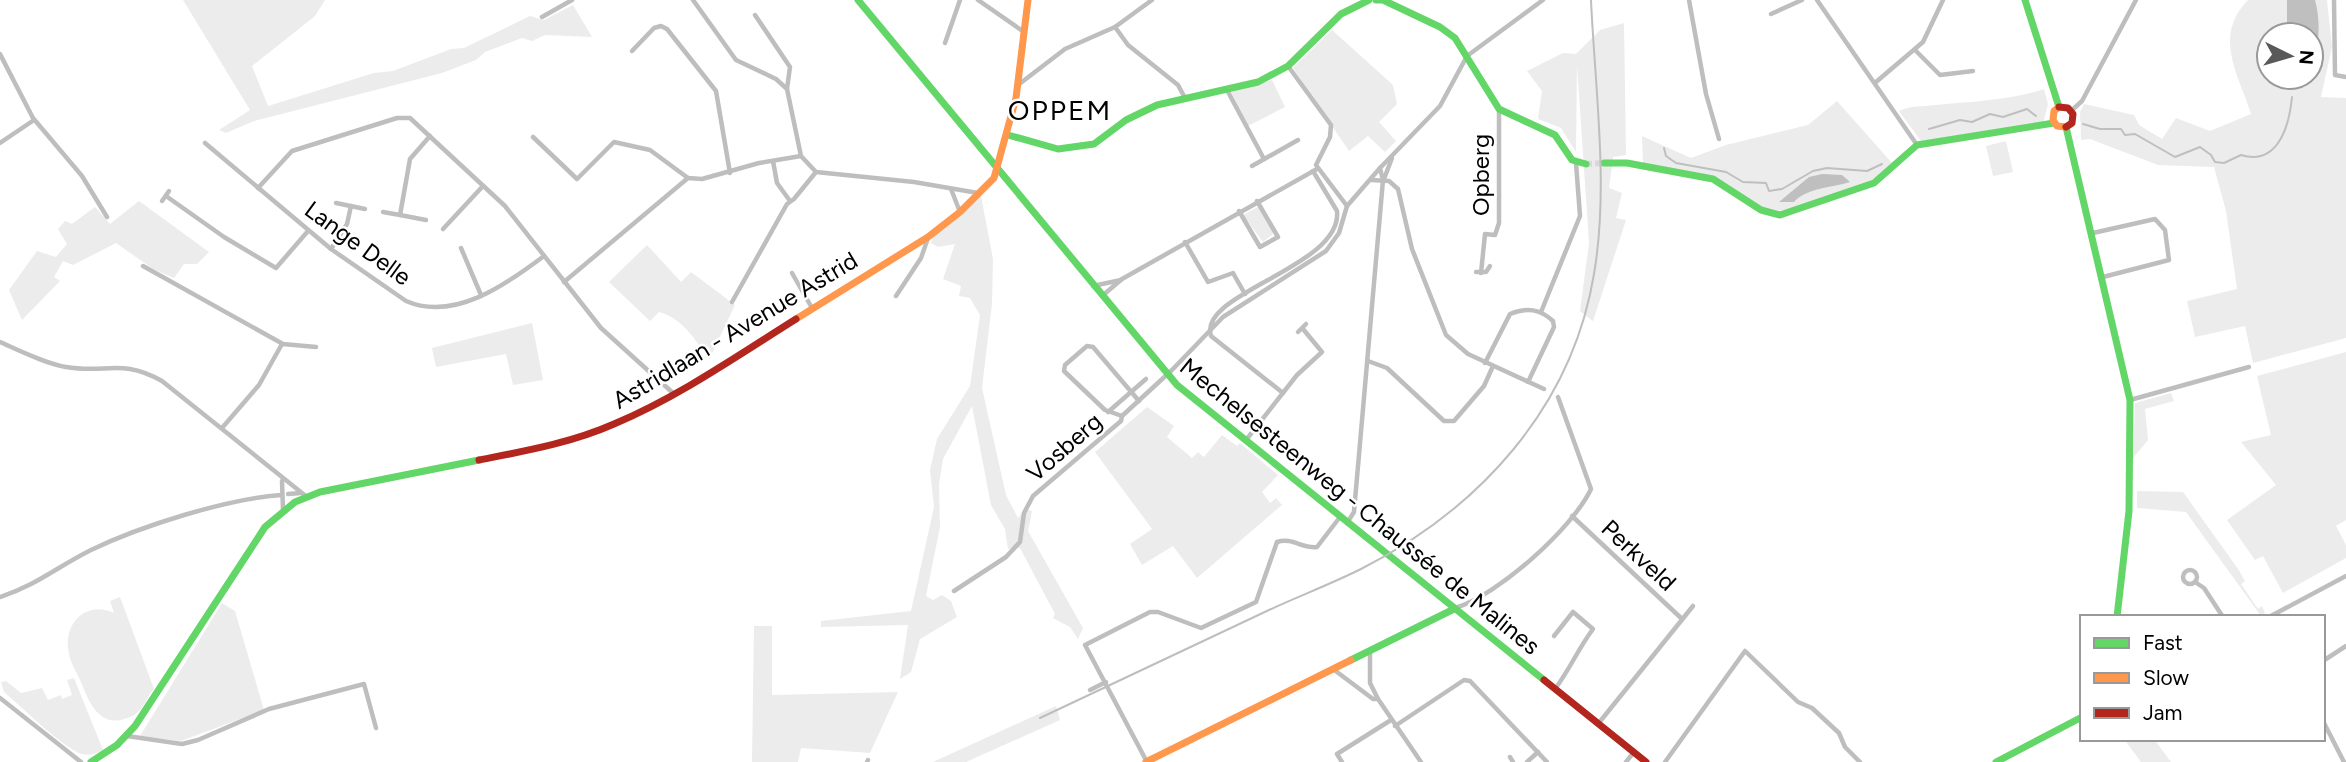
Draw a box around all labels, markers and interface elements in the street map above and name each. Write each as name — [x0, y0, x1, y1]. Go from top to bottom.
north arrow — [2255, 21, 2325, 91]
text: N — [2294, 49, 2319, 66]
district label: OPPEM — [1008, 93, 1112, 127]
street label: Opberg — [1466, 134, 1495, 216]
street label: Lange Delle — [299, 195, 417, 291]
street label: Astridlaan - Avenue Astrid — [607, 245, 863, 415]
street label: Mechelsesteenweg - Chaussée de Malines — [1174, 352, 1546, 660]
street label: Vosberg — [1020, 406, 1108, 488]
street label: Perkveld — [1596, 513, 1682, 597]
legend — [2080, 615, 2325, 741]
text: Fast — [2143, 630, 2183, 655]
text: Slow — [2143, 665, 2189, 690]
text: Jam — [2143, 700, 2182, 725]

